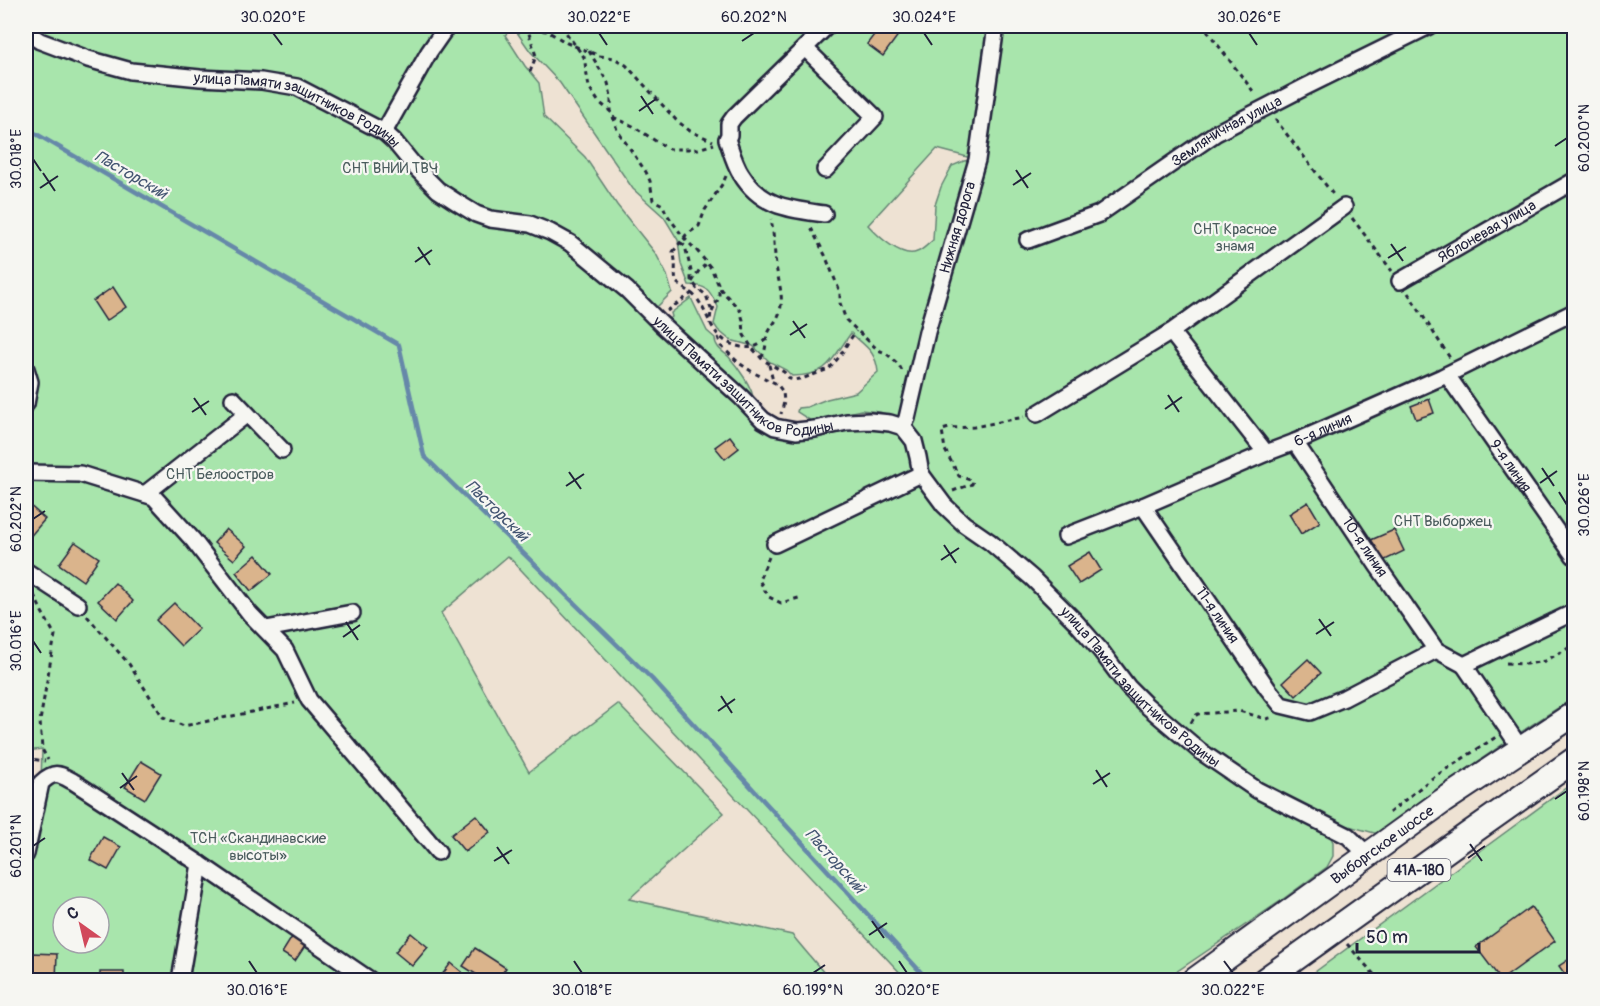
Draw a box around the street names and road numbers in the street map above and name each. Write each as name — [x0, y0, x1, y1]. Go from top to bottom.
street label: улица Памяти защитников Родины — [192, 68, 405, 151]
street label: Земляничная улица — [1167, 91, 1285, 171]
street label: Нижняя дорога — [935, 179, 980, 276]
street label: Яблоневая улица — [1434, 195, 1539, 267]
street label: улица Памяти защитников Родины — [648, 311, 835, 441]
street label: 6-я линия — [1291, 409, 1355, 451]
street label: 9-я линия — [1486, 436, 1536, 496]
street label: 10-я линия — [1338, 513, 1392, 581]
street label: 11-я линия — [1191, 583, 1243, 647]
street label: улица Памяти защитников Родины — [1055, 601, 1224, 772]
street label: Выборгское шоссе — [1327, 801, 1438, 888]
road number: 41А-180 — [1388, 859, 1450, 881]

